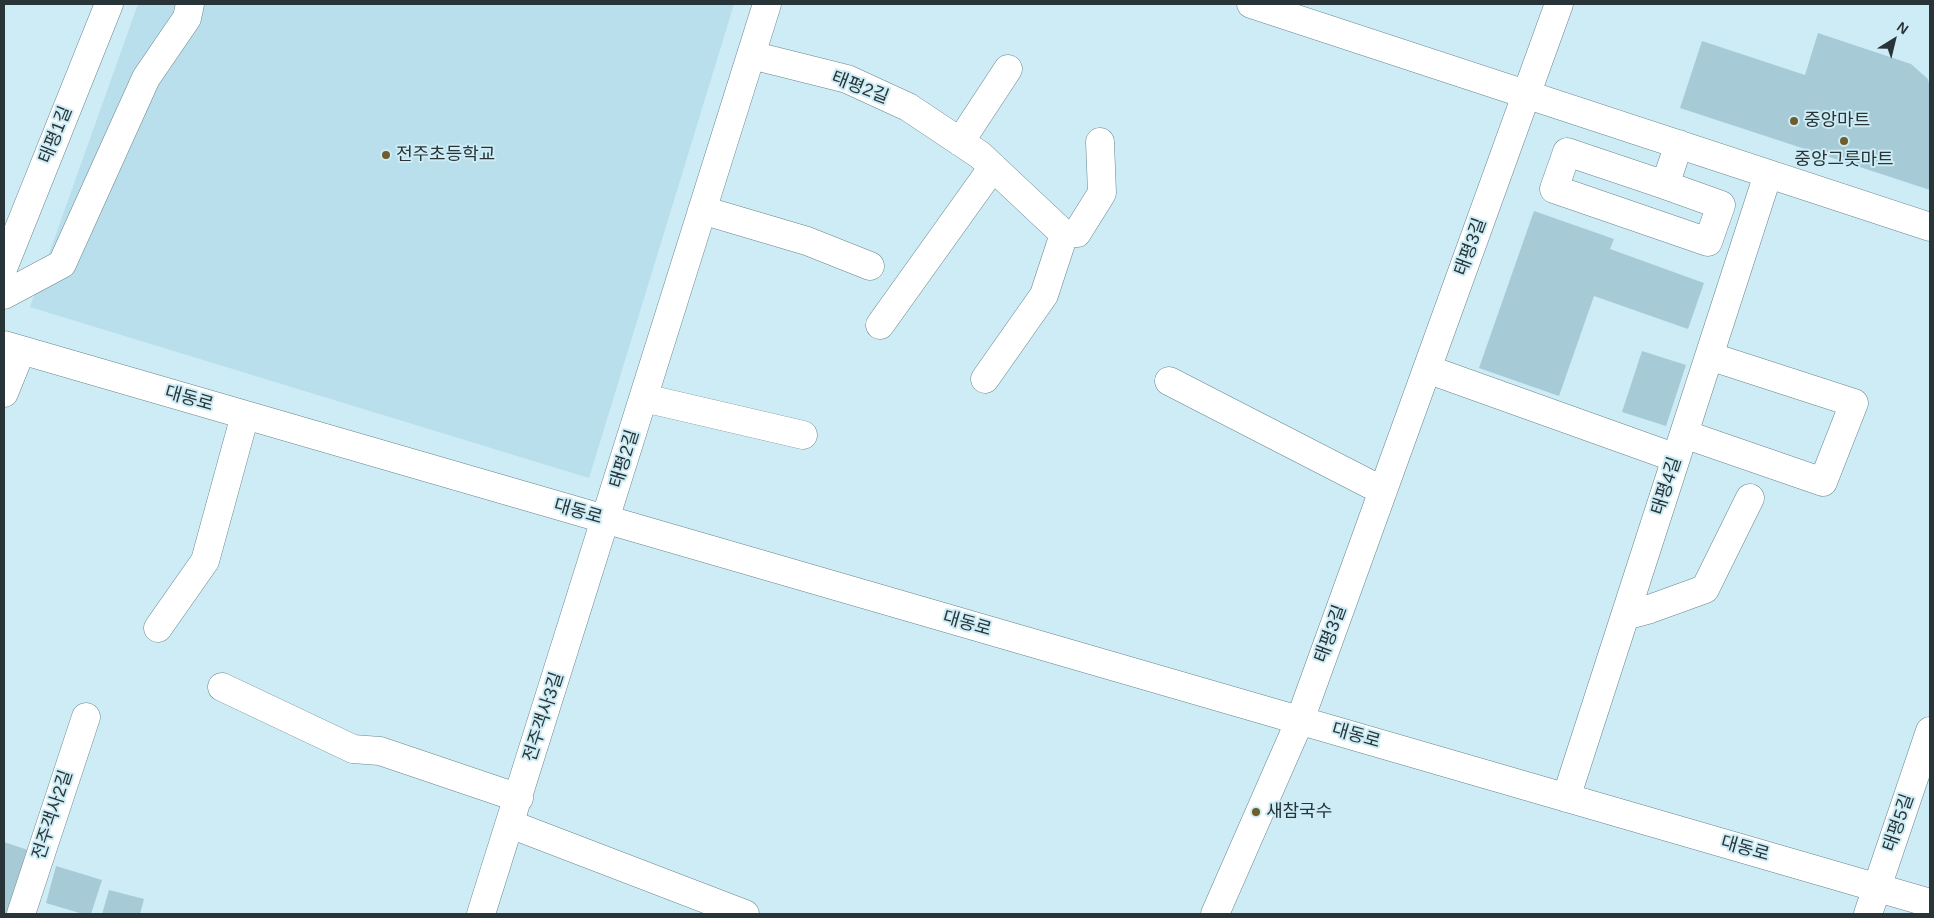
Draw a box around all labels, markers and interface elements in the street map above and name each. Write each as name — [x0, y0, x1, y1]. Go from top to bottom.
north arrow — [1869, 15, 1919, 65]
text: N — [1894, 18, 1912, 37]
street label: 태평2길 — [828, 67, 892, 109]
street label: 태평1길 — [35, 103, 77, 167]
place label: 중앙마트 — [1804, 110, 1870, 132]
marker: 중앙마트 — [1788, 115, 1800, 127]
marker: 중앙그릇마트 — [1838, 135, 1850, 147]
place label: 전주초등학교 — [396, 144, 495, 166]
marker: 전주초등학교 — [380, 149, 392, 161]
place label: 중앙그릇마트 — [1794, 149, 1894, 171]
street label: 태평3길 — [1451, 215, 1491, 279]
street label: 대동로 — [162, 382, 216, 416]
street label: 태평2길 — [606, 427, 644, 491]
street label: 태평4길 — [1648, 454, 1686, 518]
street label: 대동로 — [551, 495, 605, 529]
street label: 태평3길 — [1311, 602, 1351, 666]
street label: 대동로 — [940, 607, 994, 641]
street label: 전주객사3길 — [519, 670, 569, 764]
street label: 대동로 — [1329, 719, 1383, 753]
street label: 전주객사2길 — [28, 768, 78, 862]
street label: 태평5길 — [1879, 791, 1919, 855]
place label: 새참국수 — [1266, 801, 1332, 823]
marker: 새참국수 — [1250, 806, 1262, 818]
street label: 대동로 — [1718, 832, 1772, 866]

